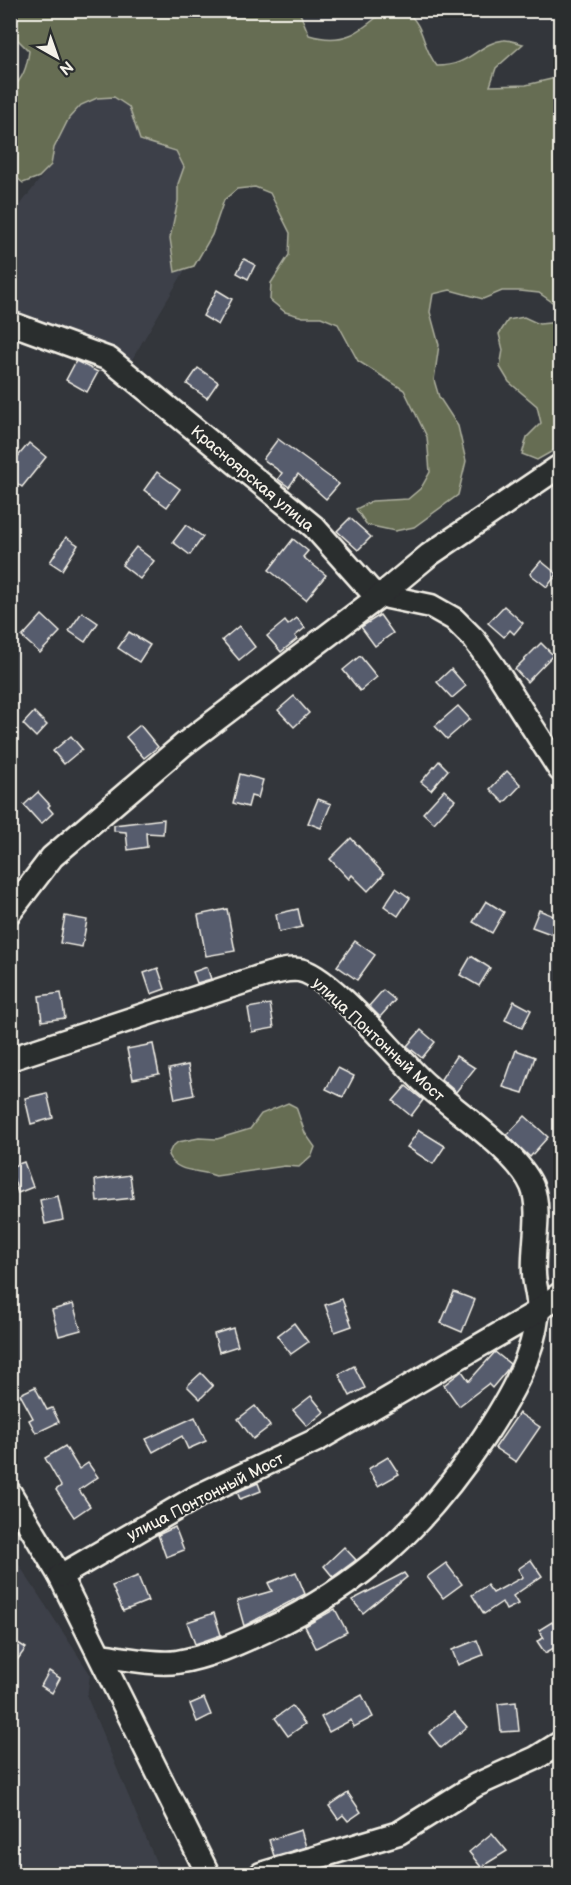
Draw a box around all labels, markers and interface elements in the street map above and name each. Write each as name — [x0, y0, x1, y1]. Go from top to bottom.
north arrow — [27, 27, 87, 87]
text: N — [55, 56, 76, 78]
street label: Красноярская улица — [187, 422, 318, 537]
street label: улица Понтонный Мост — [308, 974, 448, 1107]
street label: улица Понтонный Мост — [124, 1449, 288, 1545]

